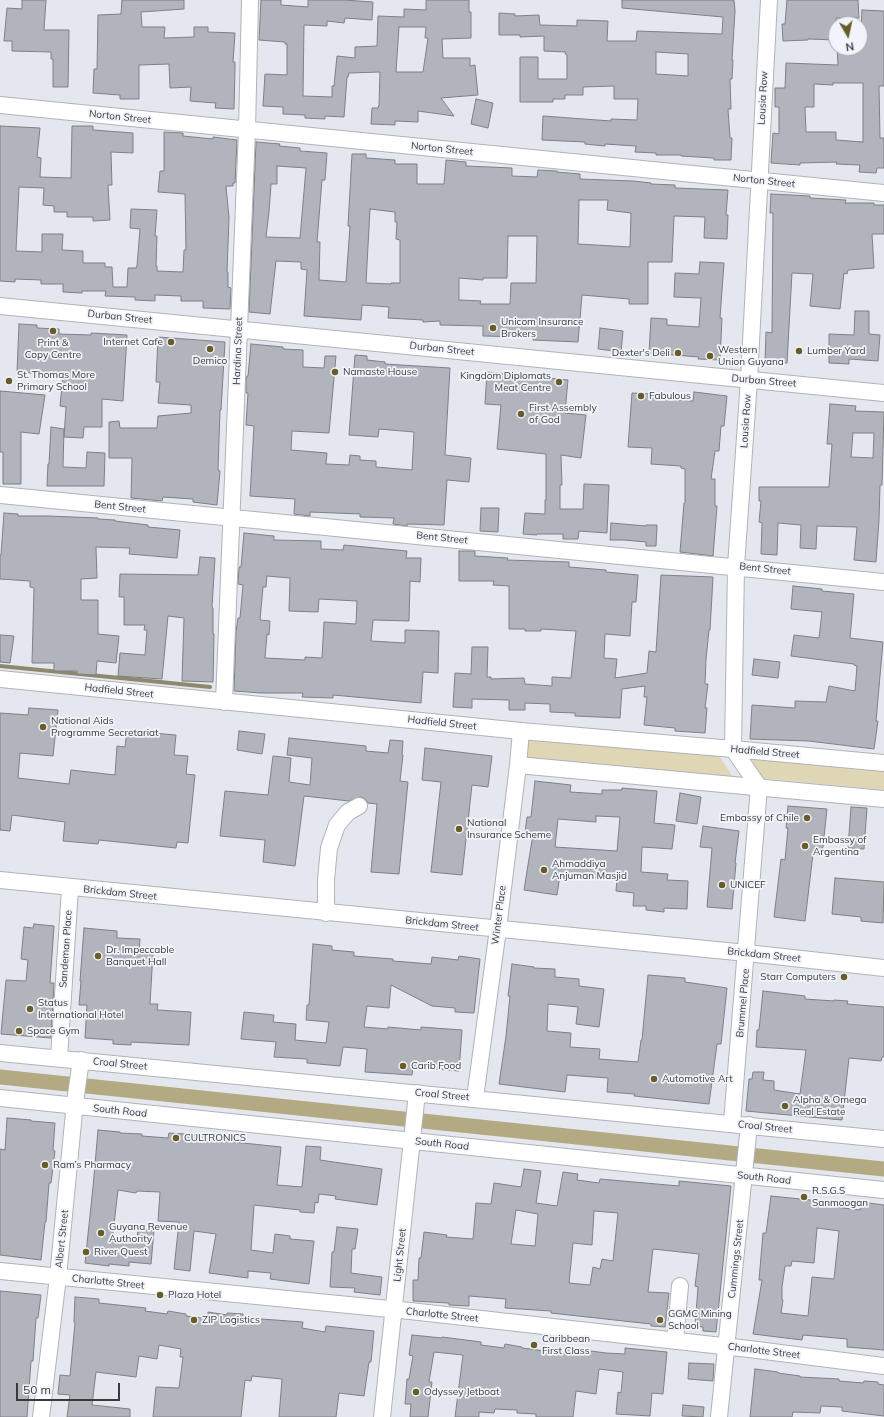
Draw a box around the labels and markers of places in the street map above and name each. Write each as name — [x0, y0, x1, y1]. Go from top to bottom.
place label: Unicom Insurance Brokers — [501, 316, 583, 340]
marker: Unicom Insurance Brokers — [488, 323, 498, 333]
marker: Print & Copy Centre — [48, 326, 58, 336]
place label: Internet Cafe — [103, 336, 163, 348]
place label: Print & Copy Centre — [25, 337, 81, 360]
marker: Internet Cafe — [166, 337, 176, 347]
marker: Demico — [205, 344, 215, 354]
place label: Western Union Guyana — [718, 344, 784, 368]
place label: Lumber Yard — [807, 345, 865, 357]
marker: Lumber Yard — [794, 346, 804, 356]
place label: Dexter's Deli — [612, 347, 670, 359]
marker: Dexter's Deli — [673, 348, 683, 358]
marker: Western Union Guyana — [705, 351, 715, 361]
place label: Demico — [193, 355, 227, 367]
place label: Namaste House — [343, 366, 417, 378]
marker: Namaste House — [330, 367, 340, 377]
place label: St. Thomas More Primary School — [17, 369, 95, 392]
place label: Kingdom Diplomats Meat Centre — [460, 370, 551, 394]
marker: St. Thomas More Primary School — [4, 376, 14, 386]
marker: Kingdom Diplomats Meat Centre — [554, 377, 564, 387]
place label: Fabulous — [649, 390, 691, 402]
marker: Fabulous — [636, 391, 646, 401]
place label: First Assembly of God — [529, 402, 597, 426]
marker: First Assembly of God — [516, 409, 526, 419]
place label: National Aids Programme Secretariat — [51, 715, 159, 738]
marker: National Aids Programme Secretariat — [38, 722, 48, 732]
place label: Embassy of Chile — [720, 812, 799, 824]
marker: Embassy of Chile — [802, 813, 812, 823]
place label: National Insurance Scheme — [467, 817, 551, 840]
marker: National Insurance Scheme — [454, 824, 464, 834]
place label: Embassy of Argentina — [813, 834, 866, 858]
marker: Embassy of Argentina — [800, 841, 810, 851]
place label: Ahmaddiya Anjuman Masjid — [552, 858, 627, 882]
marker: Ahmaddiya Anjuman Masjid — [539, 865, 549, 875]
place label: UNICEF — [730, 879, 766, 891]
marker: UNICEF — [717, 880, 727, 890]
place label: Dr. Impeccable Banquet Hall — [106, 944, 174, 968]
marker: Dr. Impeccable Banquet Hall — [93, 951, 103, 961]
place label: Starr Computers — [760, 971, 836, 983]
marker: Starr Computers — [839, 972, 849, 982]
place label: Status International Hotel — [38, 997, 124, 1020]
marker: Status International Hotel — [25, 1004, 35, 1014]
place label: Space Gym — [27, 1025, 80, 1037]
marker: Space Gym — [14, 1026, 24, 1036]
place label: Carib Food — [411, 1060, 461, 1072]
marker: Carib Food — [398, 1061, 408, 1071]
place label: Automotive Art — [662, 1073, 733, 1085]
marker: Automotive Art — [649, 1074, 659, 1084]
place label: Alpha & Omega Real Estate — [793, 1094, 866, 1118]
marker: Alpha & Omega Real Estate — [780, 1101, 790, 1111]
place label: CULTRONICS — [184, 1132, 246, 1144]
marker: CULTRONICS — [171, 1133, 181, 1143]
place label: Ram’s Pharmacy — [53, 1159, 131, 1171]
marker: Ram’s Pharmacy — [40, 1160, 50, 1170]
place label: R.S.G.S Sanmoogan — [812, 1185, 868, 1208]
marker: R.S.G.S Sanmoogan — [799, 1192, 809, 1202]
place label: Guyana Revenue Authority — [109, 1221, 188, 1244]
marker: Guyana Revenue Authority — [96, 1228, 106, 1238]
place label: River Quest — [94, 1246, 148, 1258]
marker: River Quest — [81, 1247, 91, 1257]
place label: Plaza Hotel — [168, 1289, 221, 1301]
marker: Plaza Hotel — [155, 1290, 165, 1300]
place label: GGMC Mining School — [668, 1308, 732, 1332]
place label: ZIP Logistics — [202, 1314, 260, 1326]
marker: ZIP Logistics — [189, 1315, 199, 1325]
marker: GGMC Mining School — [655, 1315, 665, 1325]
place label: Caribbean First Class — [542, 1333, 590, 1356]
marker: Caribbean First Class — [529, 1340, 539, 1350]
place label: Odyssey Jetboat — [424, 1386, 500, 1398]
marker: Odyssey Jetboat — [411, 1387, 421, 1397]

